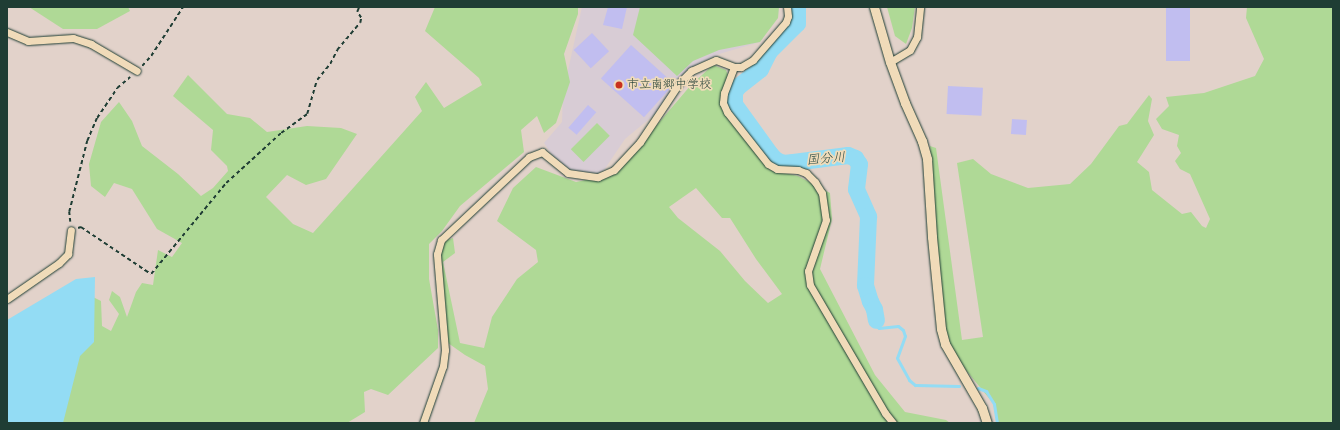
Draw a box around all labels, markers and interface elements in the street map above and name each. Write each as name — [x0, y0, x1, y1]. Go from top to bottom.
place label: 市立南郷中学校 — [627, 78, 711, 92]
marker: 市立南郷中学校 — [614, 80, 624, 90]
water label: 国分川 — [806, 150, 846, 168]

